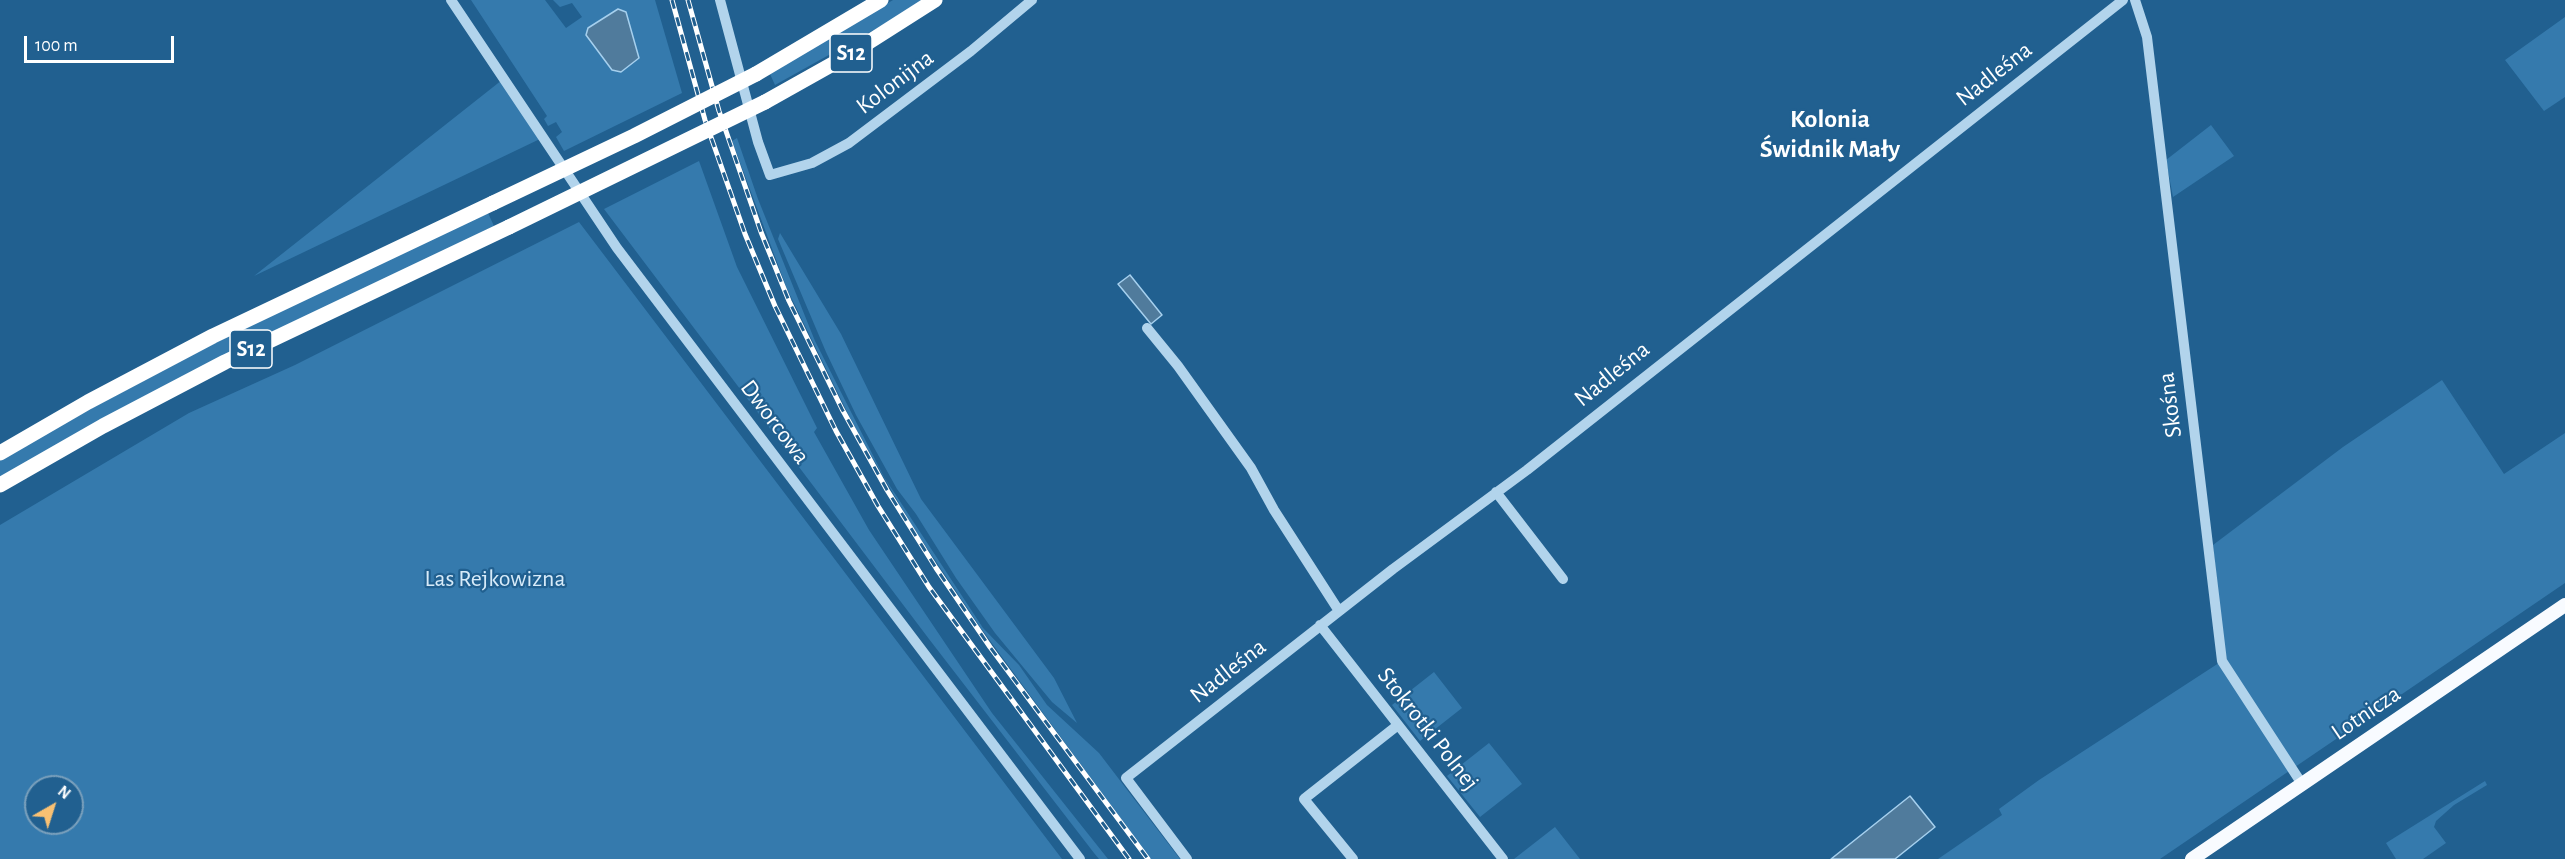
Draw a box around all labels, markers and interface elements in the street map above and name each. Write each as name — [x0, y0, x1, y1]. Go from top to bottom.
scale bar — [27, 24, 177, 62]
road number: S12 — [830, 34, 872, 72]
street label: Nadleśna — [1950, 35, 2038, 113]
text: 100 m — [35, 37, 78, 55]
street label: Kolonijna — [850, 43, 940, 121]
district label: Kolonia Świdnik Mały — [1760, 103, 1900, 164]
road number: S12 — [230, 330, 272, 368]
street label: Nadleśna — [1568, 335, 1656, 413]
street label: Skośna — [2152, 371, 2188, 439]
street label: Dworcowa — [734, 374, 816, 470]
park label: Las Rejkowizna — [424, 565, 566, 593]
street label: Nadleśna — [1184, 632, 1272, 710]
street label: Stokrotki Polnej — [1371, 662, 1485, 796]
street label: Lotnicza — [2326, 679, 2406, 747]
north arrow — [24, 775, 84, 835]
text: N — [55, 783, 73, 802]

